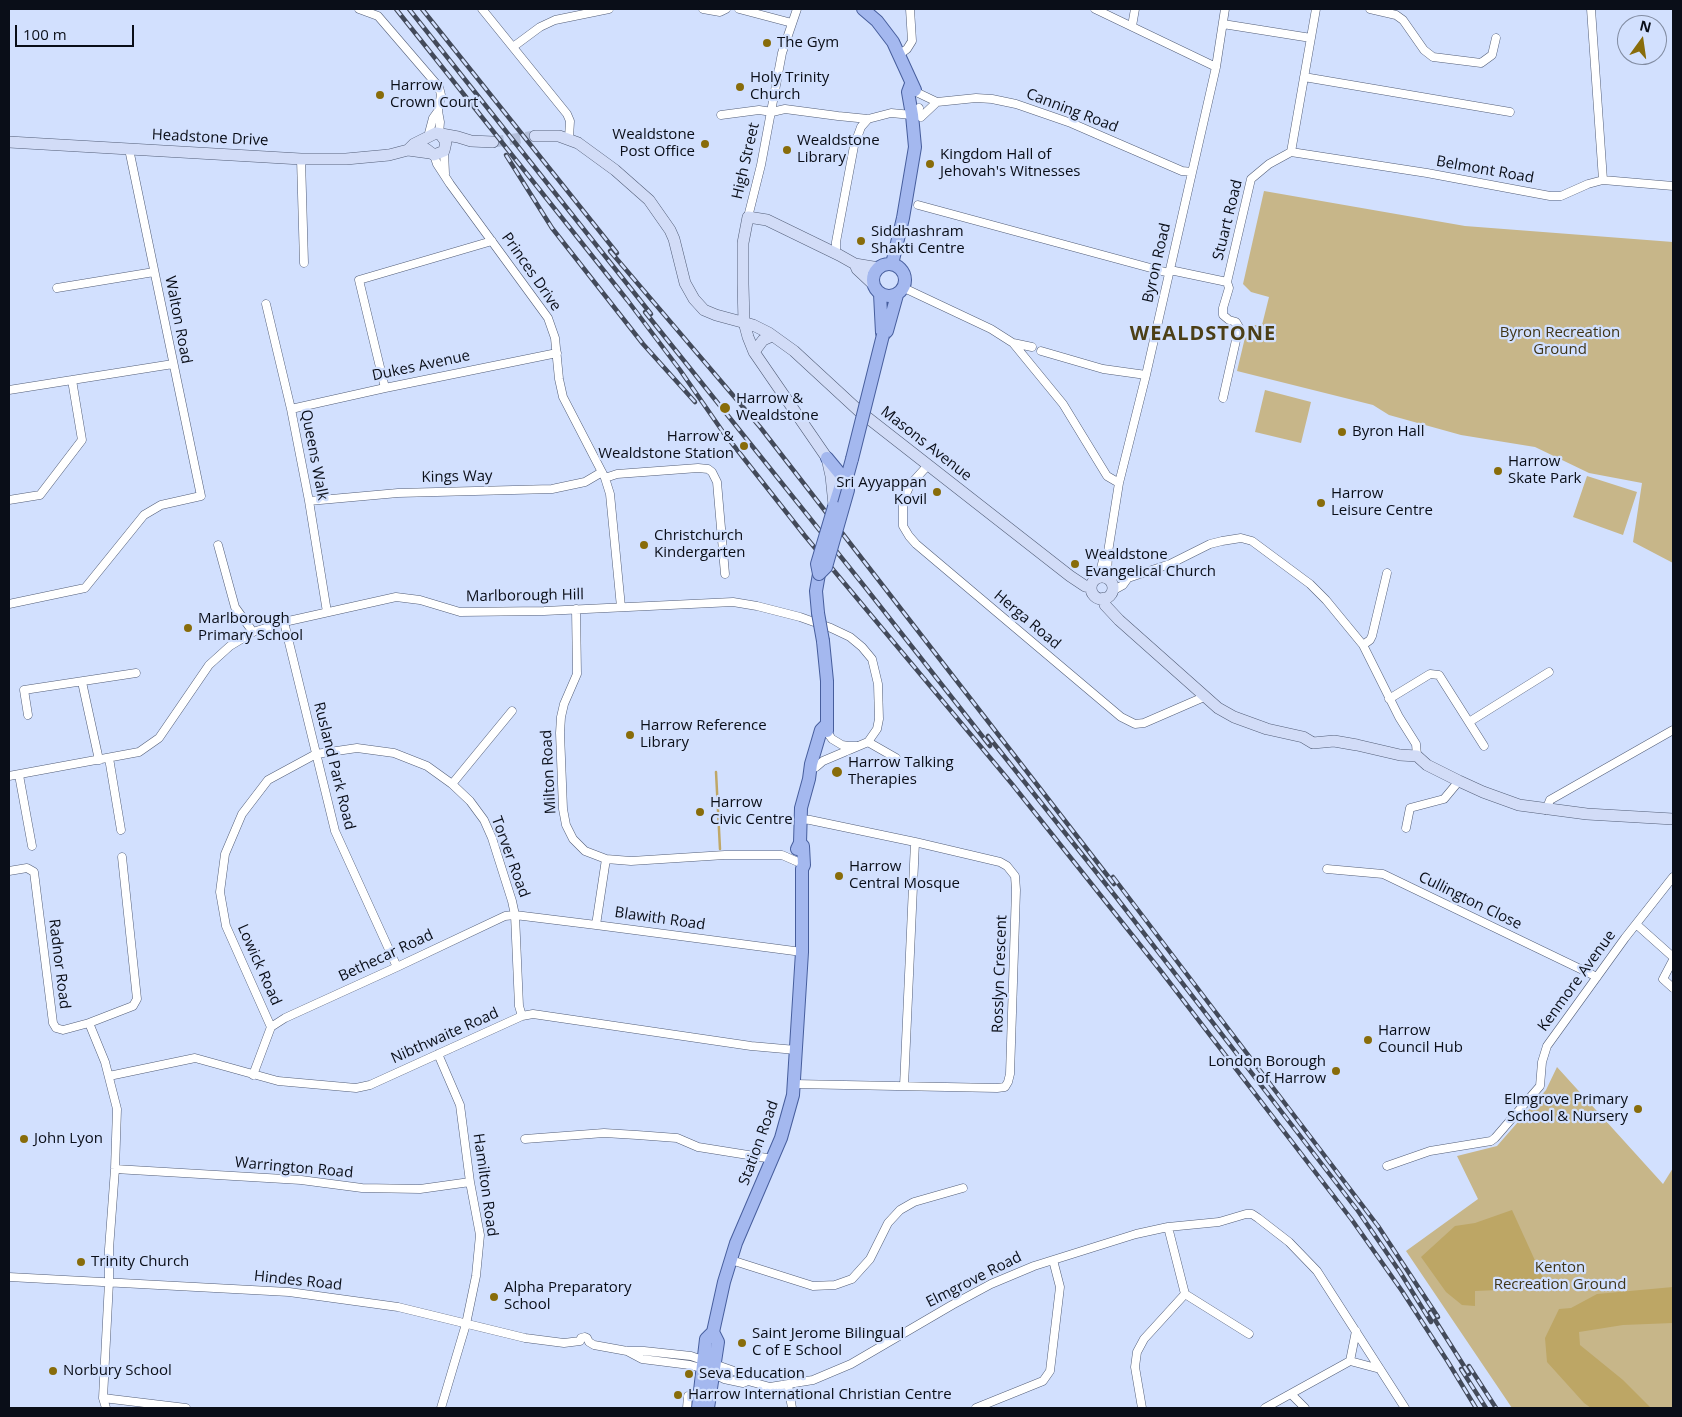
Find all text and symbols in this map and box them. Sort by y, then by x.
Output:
scale bar [18,15,136,47]
north arrow [1617,15,1667,65]
text: N [1638,15,1653,37]
text: 100 m [23,24,67,44]
place label: The Gym [777,34,839,52]
marker: The Gym [761,37,773,49]
place label: Holy Trinity Church [750,69,829,104]
place label: Harrow Crown Court [390,77,478,112]
marker: Holy Trinity Church [734,81,746,93]
street label: Canning Road [1023,85,1121,137]
marker: Harrow Crown Court [374,89,386,101]
street label: High Street [728,121,764,201]
street label: Headstone Drive [151,126,269,150]
place label: Wealdstone Post Office [612,126,695,161]
place label: Wealdstone Library [797,132,880,167]
marker: Wealdstone Post Office [699,138,711,150]
marker: Wealdstone Library [781,144,793,156]
place label: Kingdom Hall of Jehovah's Witnesses [940,146,1081,181]
street label: Belmont Road [1435,153,1535,187]
marker: Kingdom Hall of Jehovah's Witnesses [924,158,936,170]
street label: Stuart Road [1209,178,1247,262]
street label: Byron Road [1139,221,1175,305]
place label: Siddhashram Shakti Centre [871,223,965,258]
street label: Princes Drive [497,229,565,315]
marker: Siddhashram Shakti Centre [855,235,867,247]
street label: Walton Road [161,274,195,366]
district label: WEALDSTONE [1129,322,1277,346]
park label: Byron Recreation Ground [1500,324,1620,359]
street label: Dukes Avenue [370,347,472,385]
place label: Harrow & Wealdstone [736,390,819,425]
marker: Harrow & Wealdstone [718,401,732,415]
street label: Masons Avenue [877,403,975,485]
street label: Queens Walk [296,408,332,502]
place label: Byron Hall [1352,423,1424,441]
marker: Byron Hall [1336,426,1348,438]
place label: Harrow & Wealdstone Station [598,428,734,463]
marker: Harrow & Wealdstone Station [738,440,750,452]
place label: Harrow Skate Park [1508,453,1581,488]
marker: Harrow Skate Park [1492,465,1504,477]
street label: Kings Way [421,467,493,487]
place label: Sri Ayyappan Kovil [836,474,927,509]
place label: Harrow Leisure Centre [1331,485,1433,520]
marker: Sri Ayyappan Kovil [931,486,943,498]
marker: Harrow Leisure Centre [1315,497,1327,509]
place label: Christchurch Kindergarten [654,527,745,562]
marker: Christchurch Kindergarten [638,539,650,551]
place label: Wealdstone Evangelical Church [1085,546,1216,581]
marker: Wealdstone Evangelical Church [1069,558,1081,570]
street label: Marlborough Hill [466,586,584,606]
street label: Herga Road [990,587,1064,653]
place label: Marlborough Primary School [198,610,303,645]
marker: Marlborough Primary School [182,622,194,634]
street label: Rusland Park Road [309,700,359,832]
place label: Harrow Reference Library [640,717,767,752]
street label: Milton Road [538,729,560,815]
marker: Harrow Reference Library [624,729,636,741]
place label: Harrow Talking Therapies [848,754,954,789]
marker: Harrow Talking Therapies [830,765,844,779]
place label: Harrow Civic Centre [710,794,793,829]
marker: Harrow Civic Centre [694,806,706,818]
street label: Torver Road [487,814,533,900]
place label: Harrow Central Mosque [849,858,960,893]
street label: Cullington Close [1415,868,1525,934]
marker: Harrow Central Mosque [833,870,845,882]
street label: Blawith Road [613,904,707,934]
street label: Rosslyn Crescent [989,915,1011,1033]
street label: Radnor Road [45,918,73,1010]
street label: Lowick Road [233,922,285,1008]
street label: Bethecar Road [336,926,436,986]
street label: Kenmore Avenue [1534,927,1620,1035]
street label: Nibthwaite Road [388,1004,502,1068]
place label: Harrow Council Hub [1378,1022,1463,1057]
marker: Harrow Council Hub [1362,1034,1374,1046]
place label: London Borough of Harrow [1208,1053,1326,1088]
marker: London Borough of Harrow [1330,1065,1342,1077]
place label: Elmgrove Primary School & Nursery [1504,1091,1628,1126]
street label: Station Road [735,1098,783,1188]
marker: Elmgrove Primary School & Nursery [1632,1103,1644,1115]
place label: John Lyon [34,1130,103,1148]
street label: Hamilton Road [469,1132,501,1238]
marker: John Lyon [18,1133,30,1145]
street label: Warrington Road [234,1154,354,1182]
street label: Elmgrove Road [923,1248,1025,1312]
place label: Trinity Church [91,1253,189,1271]
marker: Trinity Church [75,1256,87,1268]
park label: Kenton Recreation Ground [1494,1259,1626,1294]
street label: Hindes Road [253,1267,343,1295]
place label: Alpha Preparatory School [504,1279,631,1314]
marker: Alpha Preparatory School [488,1291,500,1303]
place label: Saint Jerome Bilingual C of E School [752,1325,904,1360]
marker: Saint Jerome Bilingual C of E School [736,1337,748,1349]
place label: Norbury School [63,1362,172,1380]
marker: Norbury School [47,1365,59,1377]
place label: Seva Education [699,1365,805,1383]
marker: Seva Education [683,1368,695,1380]
place label: Harrow International Christian Centre [688,1386,952,1404]
marker: Harrow International Christian Centre [672,1389,684,1401]

